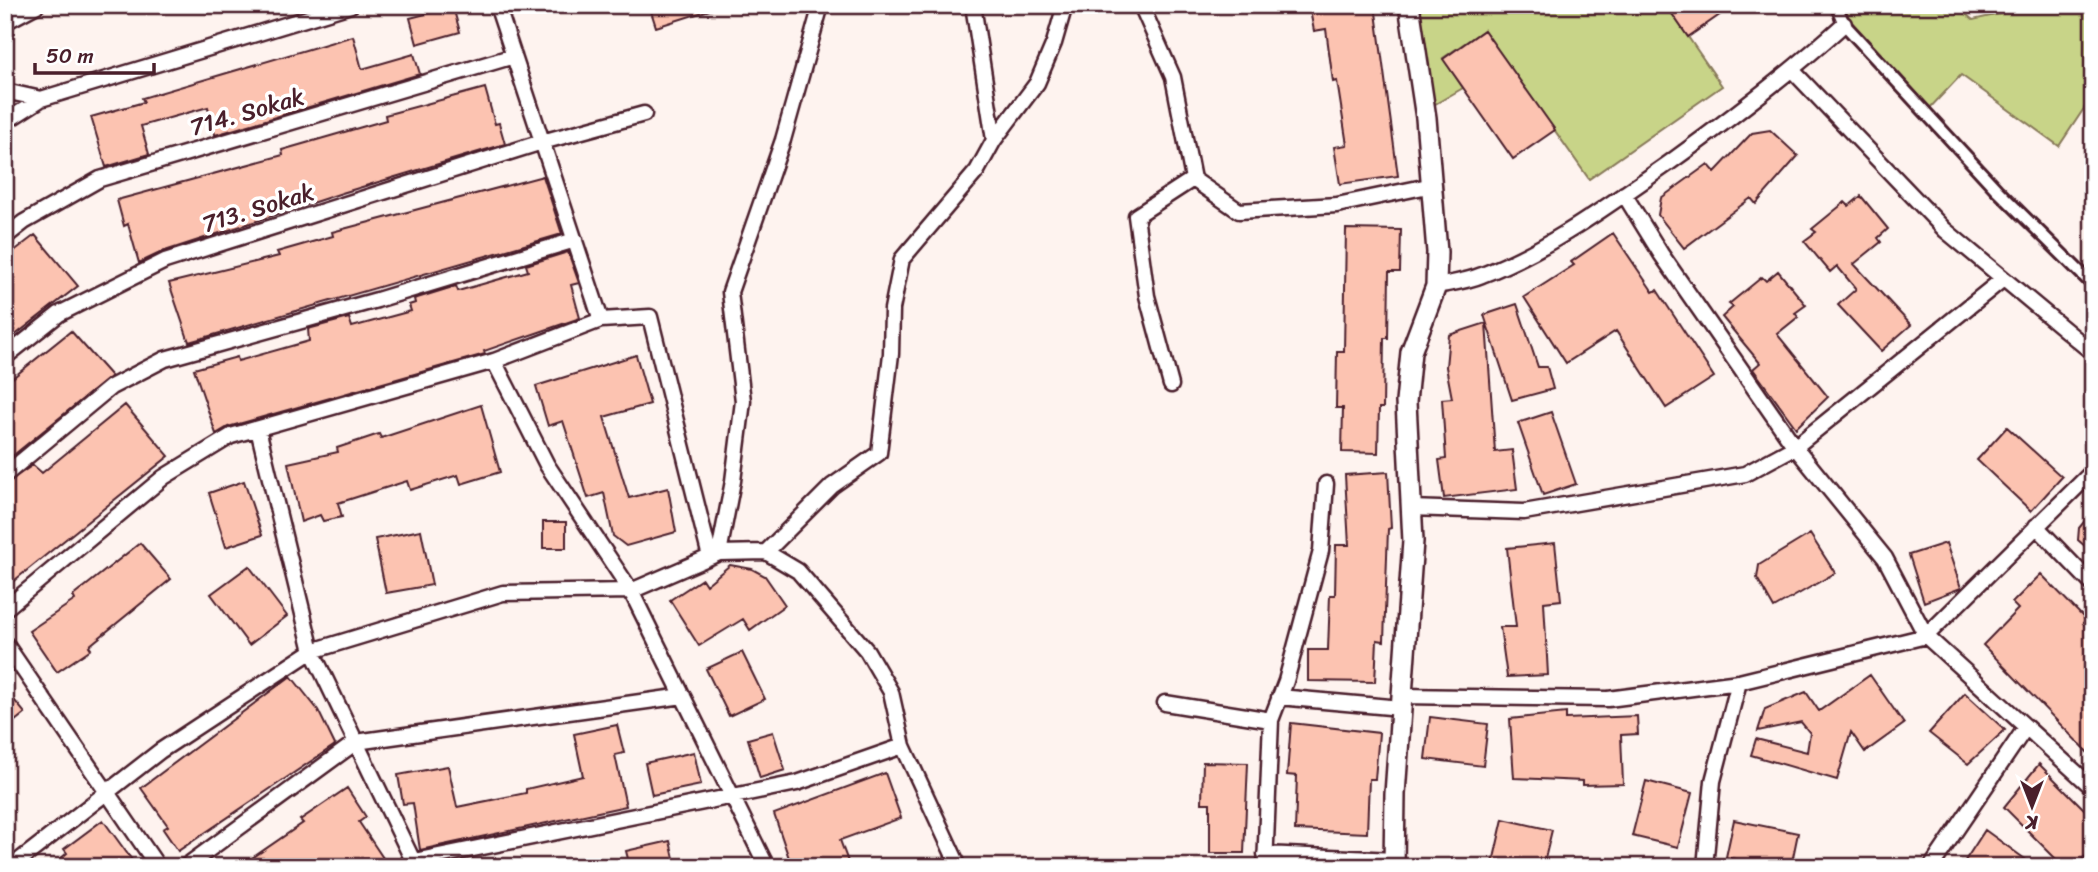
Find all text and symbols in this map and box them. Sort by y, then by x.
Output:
scale bar [35,32,154,76]
text: 50 m [46,37,94,75]
street label: 714. Sokak [185,76,309,148]
street label: 713. Sokak [197,171,320,245]
north arrow [1996,770,2066,840]
text: K [2025,806,2039,839]

